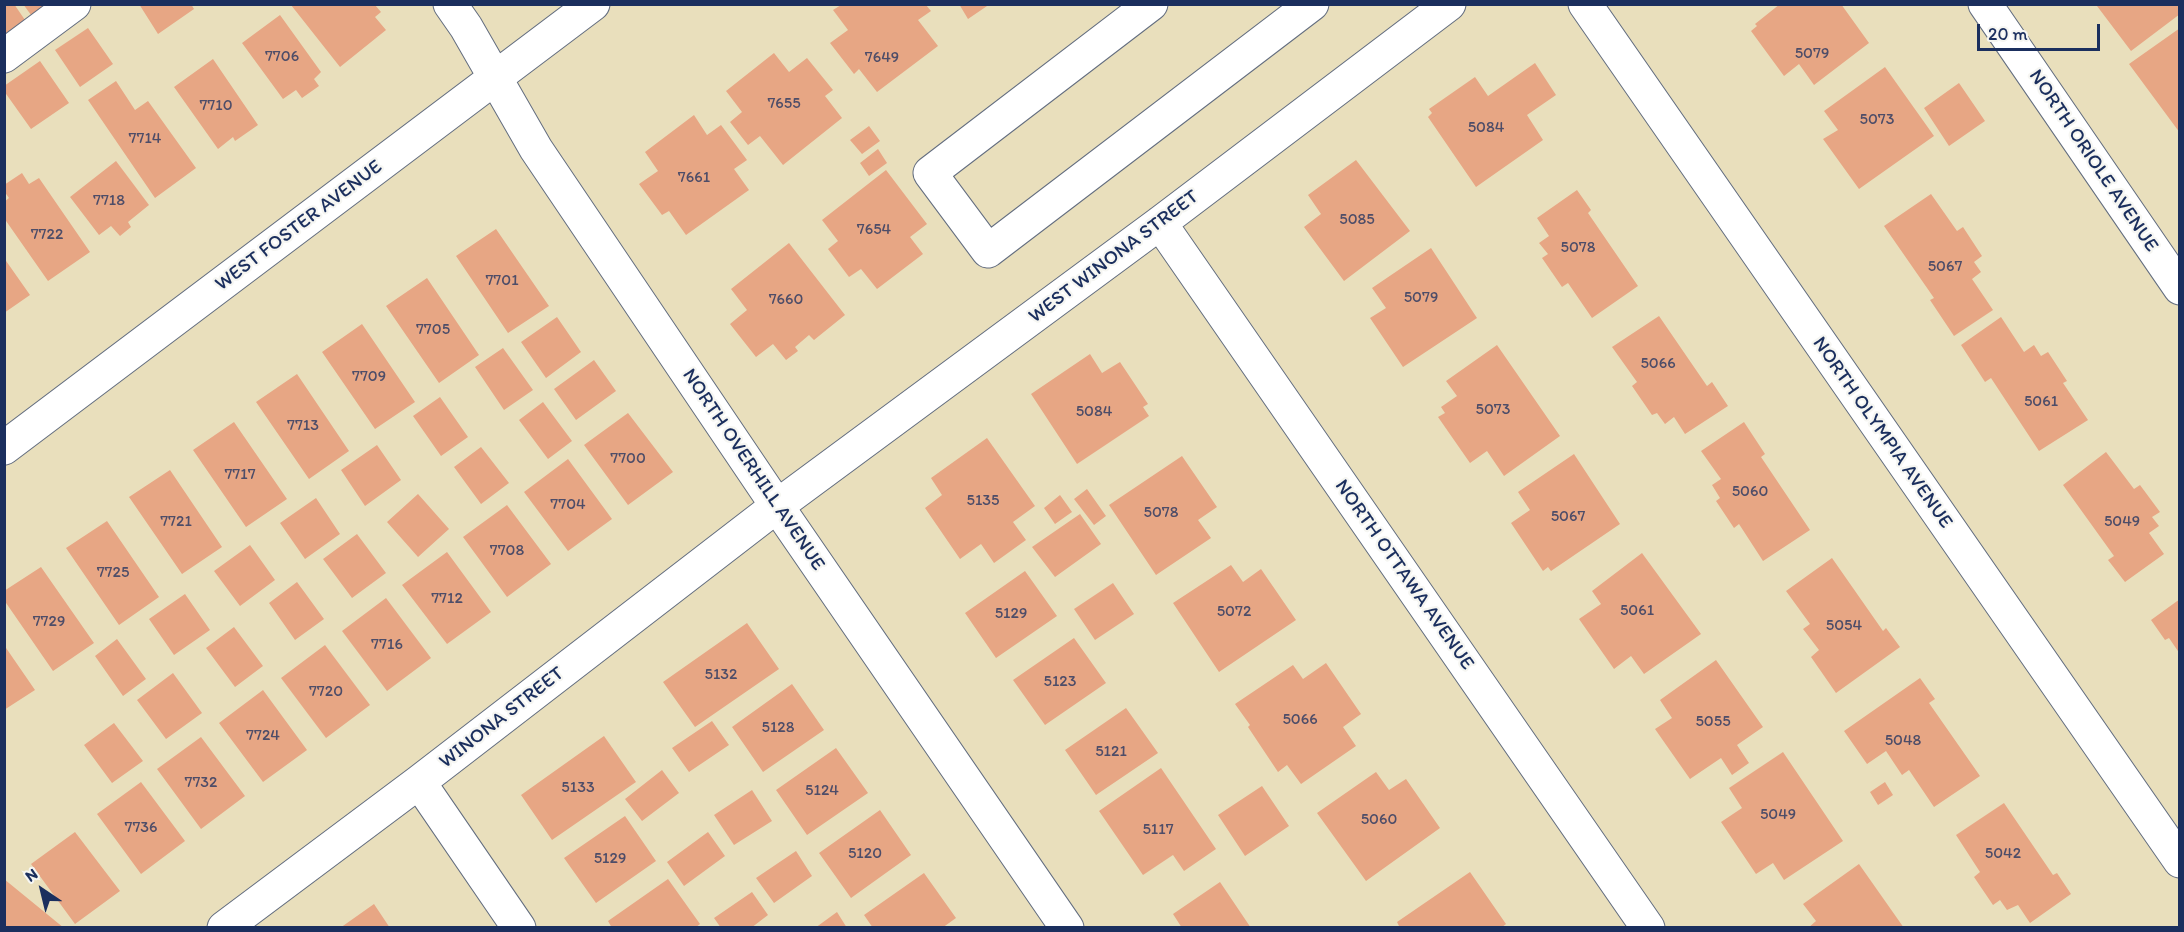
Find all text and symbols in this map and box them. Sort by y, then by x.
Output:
scale bar [1980,12,2103,50]
text: 20 m [1988,23,2028,45]
house number: 5079 [1795,44,1829,64]
house number: 7706 [265,47,299,67]
house number: 7649 [865,48,899,68]
street label: NORTH ORIOLE AVENUE [2023,65,2163,257]
house number: 7655 [767,94,801,114]
house number: 7710 [199,96,233,116]
house number: 5073 [1860,110,1894,130]
house number: 5084 [1468,118,1504,138]
house number: 7714 [129,129,161,149]
street label: WEST FOSTER AVENUE [211,155,387,297]
house number: 7661 [678,168,710,188]
street label: WEST WINONA STREET [1024,185,1204,329]
house number: 7718 [93,191,125,211]
house number: 5085 [1339,210,1375,230]
house number: 7654 [857,220,891,240]
house number: 7722 [31,225,63,245]
house number: 5078 [1561,238,1595,258]
house number: 5067 [1928,257,1962,277]
house number: 7701 [485,271,519,291]
house number: 5079 [1404,288,1438,308]
house number: 7660 [769,290,803,310]
house number: 7705 [416,320,450,340]
street label: NORTH OLYMPIA AVENUE [1807,333,1957,533]
house number: 5066 [1640,354,1676,374]
street label: NORTH OVERHILL AVENUE [676,364,830,576]
house number: 7709 [352,367,386,387]
house number: 5061 [2024,392,2058,412]
house number: 5073 [1476,400,1510,420]
house number: 5084 [1076,402,1112,422]
house number: 7713 [287,416,319,436]
house number: 7700 [610,449,646,469]
house number: 7717 [224,465,256,485]
street label: NORTH OTTAWA AVENUE [1329,475,1479,675]
house number: 5060 [1732,482,1768,502]
house number: 5135 [967,491,999,511]
house number: 7704 [550,495,586,515]
house number: 5078 [1144,503,1178,523]
house number: 5067 [1551,507,1585,527]
house number: 7721 [160,512,192,532]
house number: 5049 [2104,512,2140,532]
house number: 7708 [490,541,524,561]
house number: 7725 [97,563,129,583]
house number: 7712 [431,589,463,609]
house number: 5061 [1620,601,1654,621]
house number: 5072 [1217,602,1251,622]
house number: 5129 [995,604,1027,624]
house number: 7729 [33,612,65,632]
house number: 5054 [1826,616,1862,636]
house number: 7716 [371,635,403,655]
street label: WINONA STREET [435,662,569,774]
house number: 5132 [705,665,737,685]
house number: 5123 [1044,672,1076,692]
house number: 7720 [309,682,343,702]
house number: 5066 [1282,710,1318,730]
house number: 5055 [1695,712,1731,732]
house number: 5128 [761,718,795,738]
house number: 7724 [246,726,280,746]
house number: 5048 [1885,731,1921,751]
house number: 5121 [1095,742,1127,762]
house number: 7732 [184,773,218,793]
house number: 5133 [561,778,595,798]
house number: 5124 [805,781,839,801]
house number: 5049 [1760,805,1796,825]
house number: 5060 [1361,810,1397,830]
house number: 7736 [124,818,158,838]
house number: 5117 [1142,820,1174,840]
house number: 5120 [848,844,882,864]
house number: 5042 [1985,844,2021,864]
house number: 5129 [594,849,626,869]
north arrow [12,860,72,920]
text: N [22,864,41,886]

